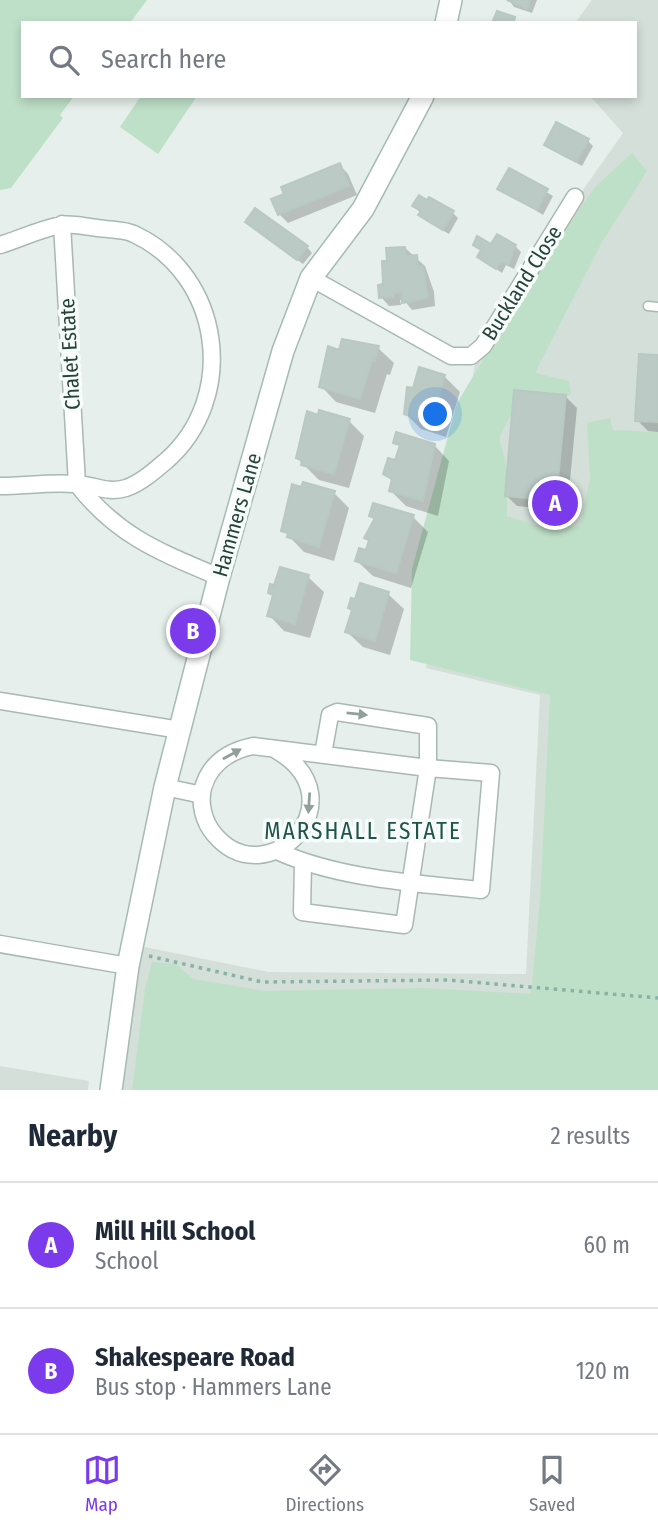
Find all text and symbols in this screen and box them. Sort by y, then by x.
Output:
search box [21,21,637,98]
icon: search [45,41,83,79]
text: Search here [101,44,226,75]
street label: Buckland Close [476,221,568,345]
street label: Chalet Estate [54,297,86,411]
your location [418,397,452,431]
street label: Hammers Lane [207,450,267,580]
pin: A [532,477,578,529]
pin: B [170,605,216,657]
one-way arrow [347,709,369,720]
one-way arrow [222,748,241,760]
one-way arrow [303,792,314,814]
district label: MARSHALL ESTATE [264,817,462,845]
text: Nearby [28,1118,117,1154]
text: 2 results [550,1122,630,1150]
text: Mill Hill School [95,1216,255,1247]
text: A [45,1231,57,1259]
text: 60 m [584,1231,630,1259]
text: School [95,1247,159,1275]
text: Shakespeare Road [95,1342,295,1373]
text: B [45,1357,57,1385]
text: 120 m [576,1357,630,1385]
text: Bus stop · Hammers Lane [95,1373,332,1401]
tab: Map [83,1451,121,1516]
tab: Directions [286,1451,364,1516]
tab: Saved [529,1451,575,1516]

